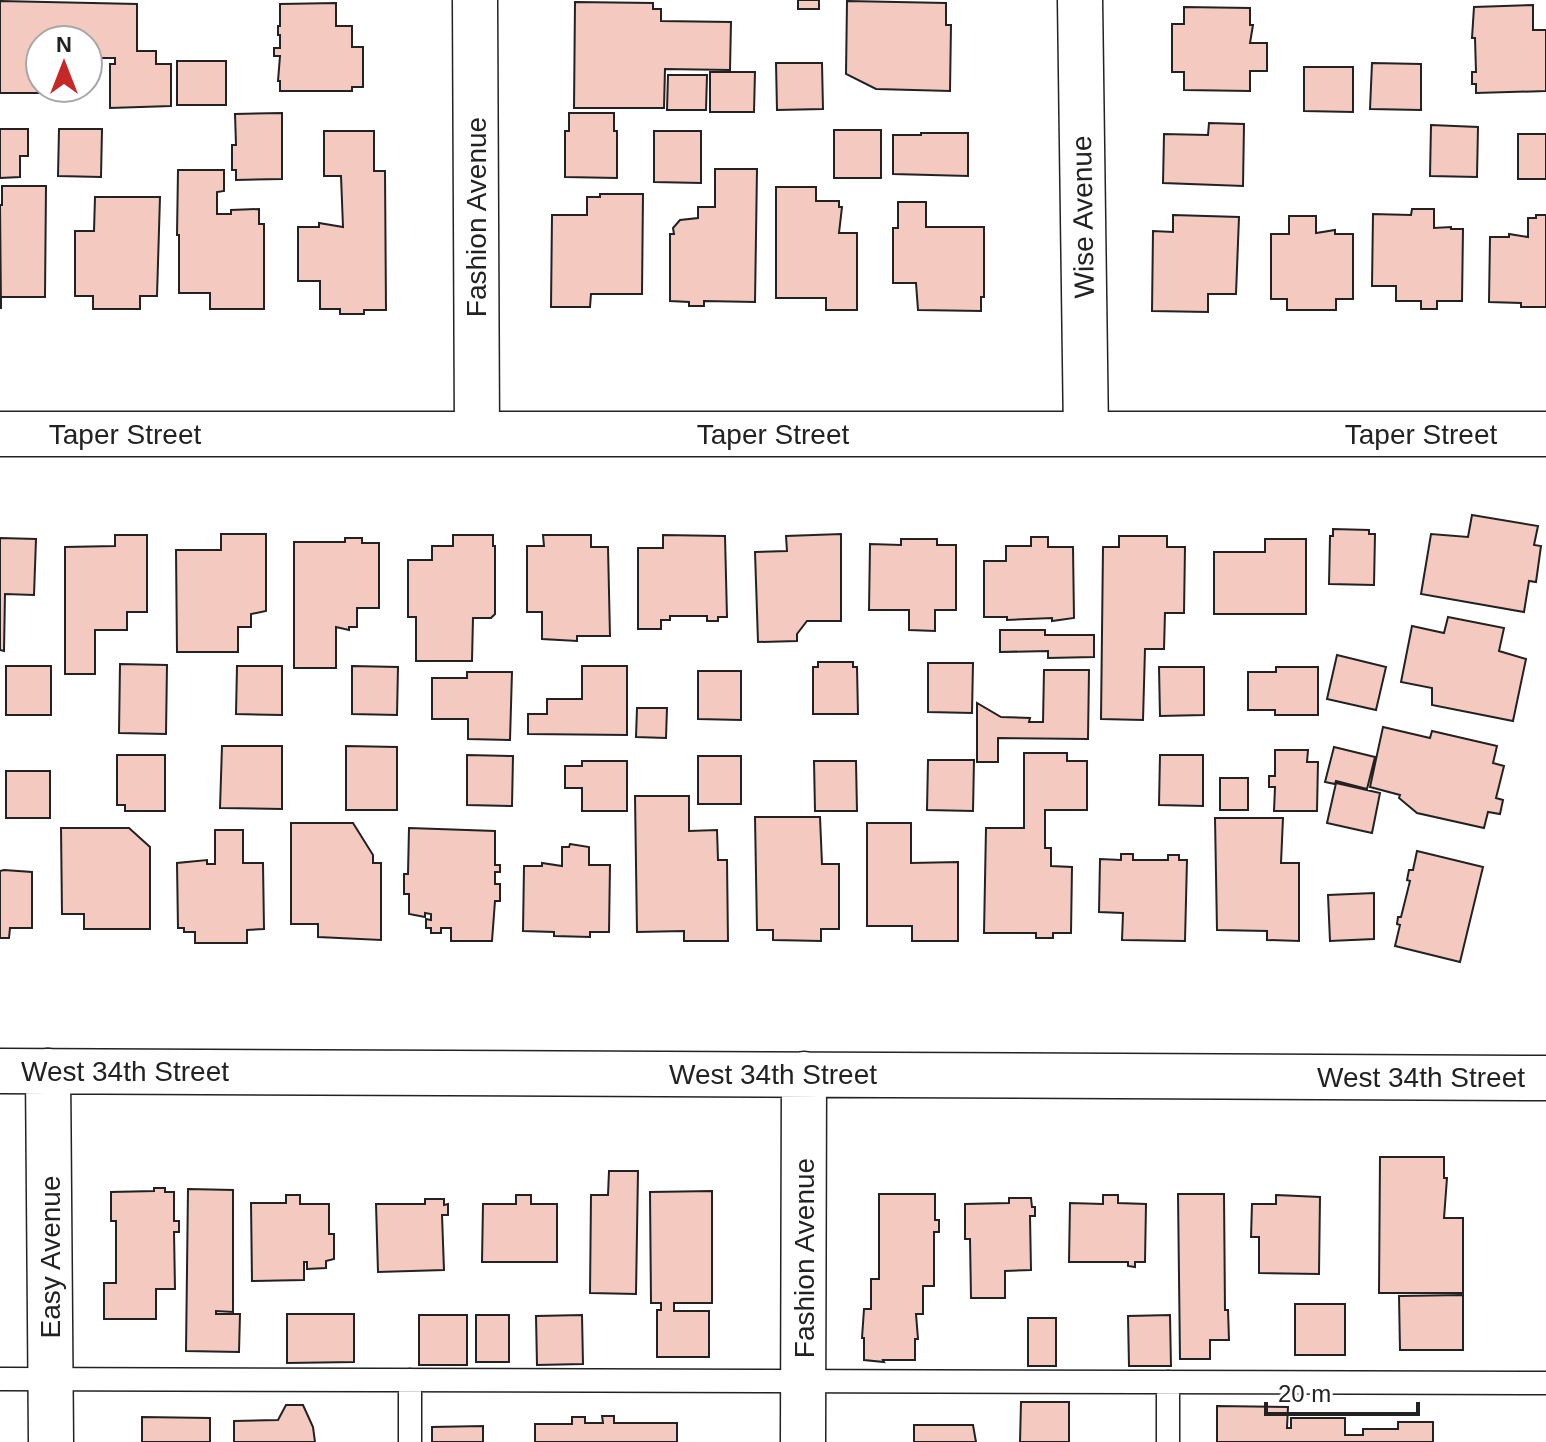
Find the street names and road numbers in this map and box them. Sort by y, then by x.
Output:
street label: Fashion Avenue [461,117,492,317]
street label: Wise Avenue [1066,135,1100,299]
street label: Taper Street [49,419,201,450]
street label: Taper Street [697,419,849,450]
street label: Taper Street [1345,419,1497,450]
street label: West 34th Street [21,1056,229,1087]
street label: West 34th Street [669,1059,877,1090]
street label: West 34th Street [1317,1062,1525,1093]
street label: Fashion Avenue [789,1158,820,1358]
street label: Easy Avenue [35,1176,66,1338]

